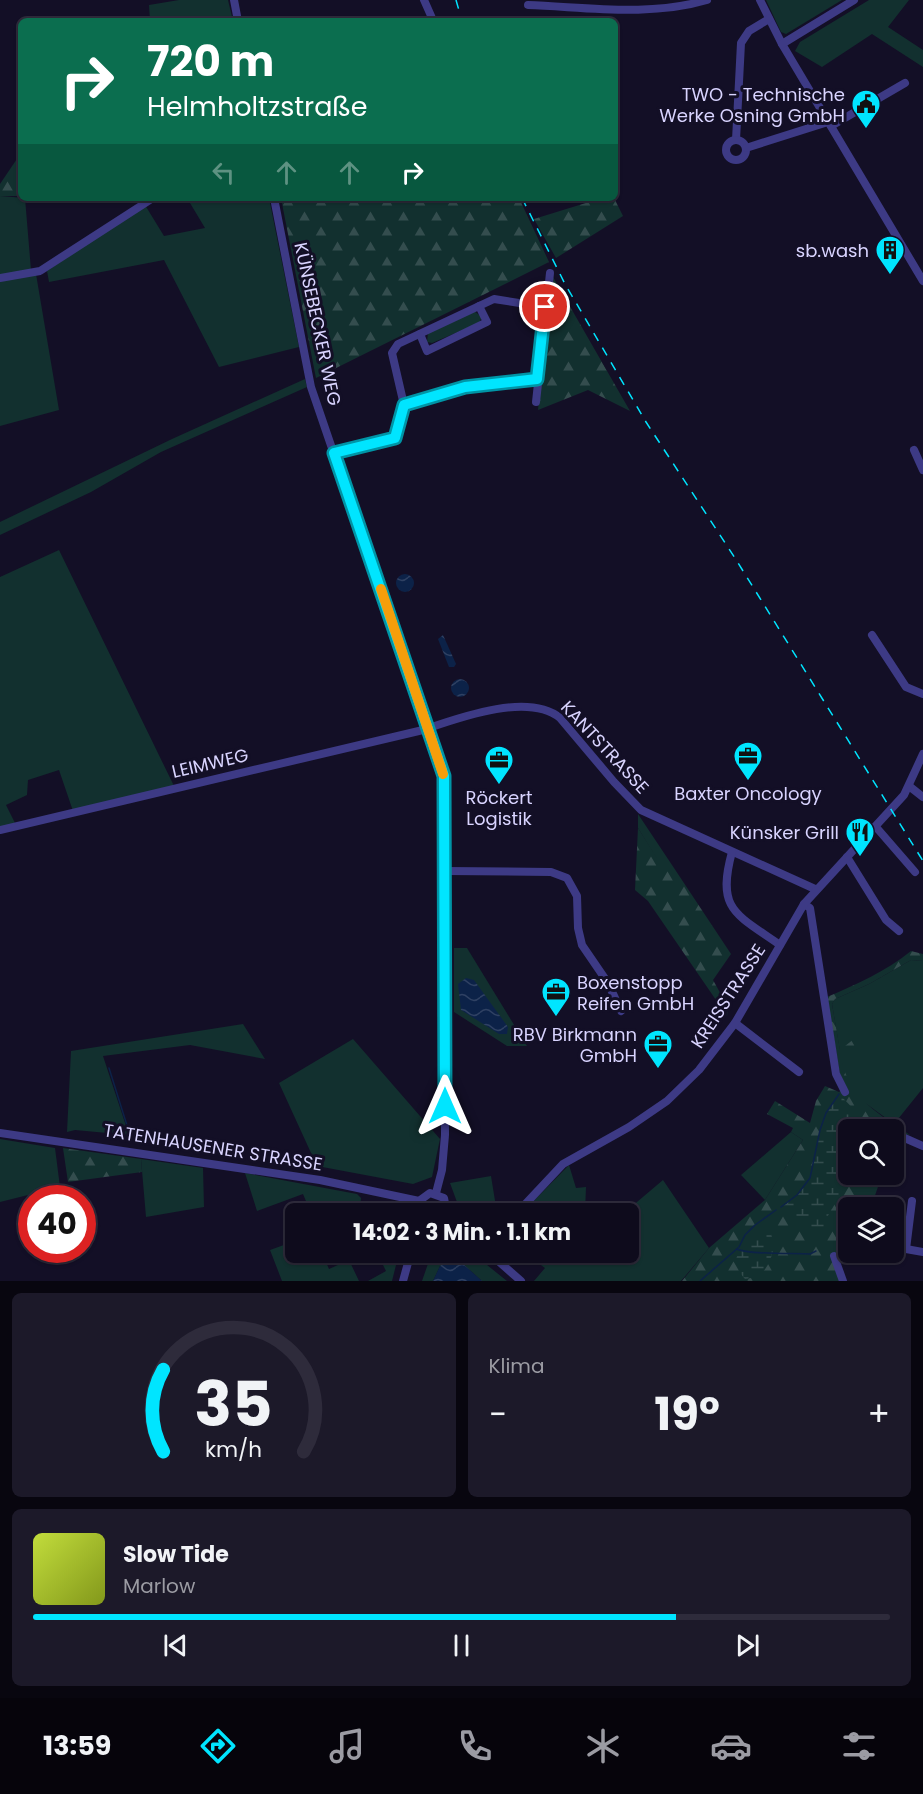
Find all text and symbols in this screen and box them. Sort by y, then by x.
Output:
text: 720 m [147,32,274,91]
icon: right [48,42,126,120]
place label: TWO - Technische Werke Osning GmbH [659,82,845,128]
text: Helmholtzstraße [147,88,368,125]
public building icon: TWO - Technische Werke Osning GmbH [850,88,882,130]
icon: left [207,156,240,189]
icon: ahead [270,156,303,189]
icon: ahead [333,156,366,189]
icon: right [396,156,429,189]
building icon: sb.wash [874,234,906,276]
place label: sb.wash [796,238,869,263]
street label: KÜNSEBECKER WEG [289,240,347,408]
pin [519,281,570,332]
icon: arrive [528,290,561,323]
street label: KANTSTRASSE [555,695,655,799]
office icon: Baxter Oncology [732,740,764,782]
street label: LEIMWEG [169,742,251,784]
office icon: Röckert Logistik [483,744,515,786]
place label: Baxter Oncology [674,781,822,806]
place label: Röckert Logistik [465,785,533,831]
restaurant icon: Künsker Grill [844,816,876,858]
place label: Künsker Grill [730,820,839,845]
street label: KREISSTRASSE [685,939,771,1053]
place label: Boxenstopp Reifen GmbH [577,970,694,1016]
office icon: Boxenstopp Reifen GmbH [540,976,572,1018]
place label: RBV Birkmann GmbH [513,1022,637,1068]
office icon: RBV Birkmann GmbH [642,1028,674,1070]
position arrow [413,1074,477,1138]
street label: TATENHAUSENER STRASSE [102,1117,324,1177]
map controls [838,1119,904,1263]
button: search [838,1119,904,1185]
speed limit sign: 40 [18,1185,96,1263]
button: layers [838,1197,904,1263]
text: 14:02 · 3 Min. · 1.1 km [353,1217,571,1248]
text: Klima [489,1352,544,1380]
text: 35 [195,1360,273,1448]
text: 19° [654,1383,720,1446]
text: − [489,1391,507,1438]
text: + [867,1391,890,1438]
text: km/h [205,1434,262,1465]
text: Slow Tide [123,1539,229,1570]
text: Marlow [123,1572,195,1600]
icon: previous [159,1629,192,1662]
icon: pause [445,1629,478,1662]
icon: next [731,1629,764,1662]
icon: directions [197,1725,239,1767]
icon: music [326,1725,368,1767]
icon: phone [454,1725,496,1767]
icon: climate [582,1725,624,1767]
icon: car [710,1725,752,1767]
icon: filters [838,1725,880,1767]
text: 13:59 [43,1727,111,1764]

